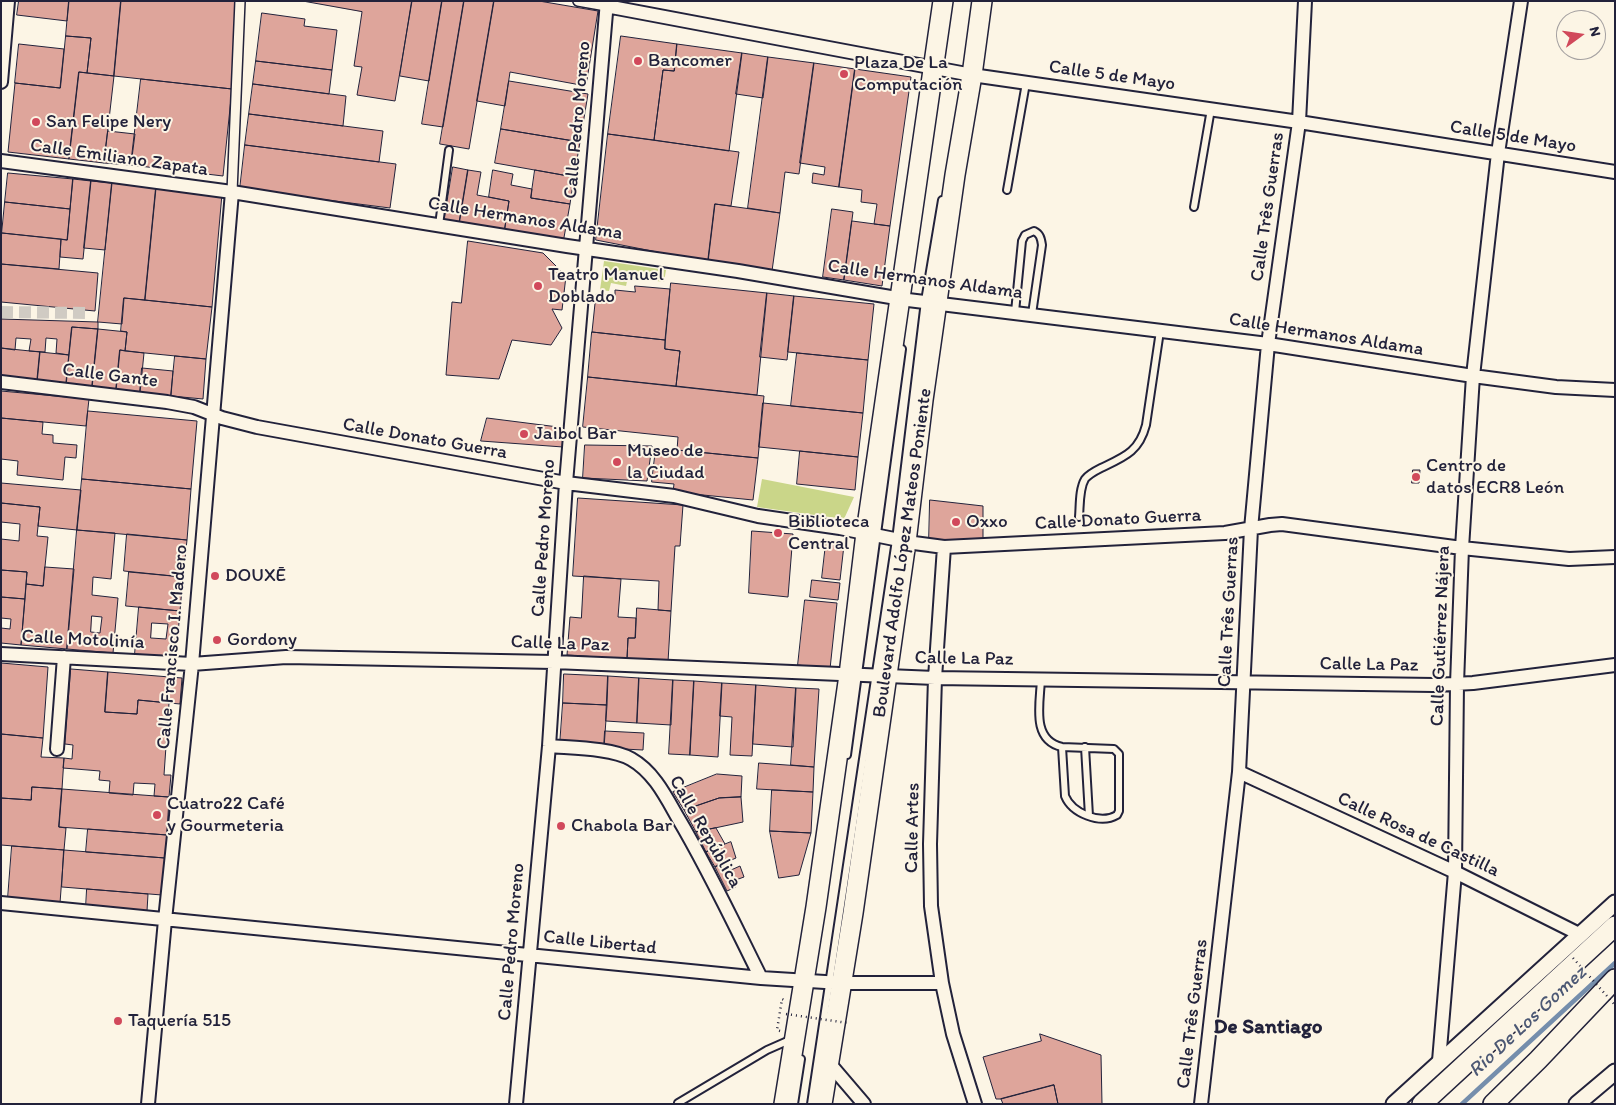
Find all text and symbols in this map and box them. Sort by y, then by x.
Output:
north arrow [1556,10,1606,60]
text: N [1586,25,1604,38]
street label: Calle Pedro Moreno [560,40,596,200]
place label: Bancomer [648,50,732,72]
place label: Plaza De La Computación [854,52,962,96]
marker: Bancomer [632,55,644,67]
street label: Calle 5 de Mayo [1047,56,1177,96]
marker: Plaza De La Computación [838,68,850,80]
place label: San Felipe Nery [46,111,171,133]
marker: San Felipe Nery [30,116,42,128]
street label: Calle 5 de Mayo [1448,116,1578,158]
street label: Calle Três Guerras [1246,131,1290,283]
street label: Calle Emiliano Zapata [29,134,209,182]
street label: Calle Hermanos Aldama [426,192,624,246]
street label: Calle Hermanos Aldama [826,255,1024,305]
place label: Teatro Manuel Doblado [548,264,664,308]
marker: Teatro Manuel Doblado [532,280,544,292]
street label: Calle Hermanos Aldama [1227,308,1425,362]
street label: Calle Gante [61,359,159,393]
street label: Boulevard Adolfo López Mateos Poniente [869,387,937,719]
street label: Calle Donato Guerra [341,413,509,465]
place label: Jaibol Bar [534,423,617,445]
marker: Jaibol Bar [518,428,530,440]
place label: Museo de la Ciudad [627,440,705,484]
place label: Centro de datos ECR8 León [1426,455,1564,499]
marker: Museo de la Ciudad [611,456,623,468]
street label: Calle Pedro Moreno [527,458,561,618]
marker: Centro de datos ECR8 León [1410,471,1422,483]
street label: Calle Donato Guerra [1034,504,1202,536]
place label: Biblioteca Central [788,511,869,555]
place label: Oxxo [966,511,1008,533]
marker: Oxxo [950,516,962,528]
marker: Biblioteca Central [772,527,784,539]
street label: Calle Três Guerras [1214,536,1244,688]
street label: Calle Francisco I. Madero [153,544,193,750]
street label: Calle Gutiérrez Nájera [1426,545,1456,727]
place label: DOUXĒ [225,565,286,587]
marker: DOUXĒ [209,570,221,582]
street label: Calle Motolinía [21,625,145,655]
place label: Gordony [227,629,297,651]
street label: Calle La Paz [510,631,610,657]
marker: Gordony [211,634,223,646]
street label: Calle La Paz [914,647,1014,671]
street label: Calle La Paz [1319,653,1419,677]
street label: Calle República [664,772,746,892]
street label: Calle Artes [901,783,925,873]
street label: Calle Rosa de Castilla [1333,787,1503,883]
place label: Cuatro22 Café y Gourmeteria [167,793,285,837]
marker: Cuatro22 Café y Gourmeteria [151,809,163,821]
place label: Chabola Bar [571,815,672,837]
marker: Chabola Bar [555,820,567,832]
street label: Calle Pedro Moreno [494,862,530,1022]
street label: Calle Libertad [542,926,658,960]
street label: Calle Três Guerras [1173,938,1213,1090]
water label: Rio De Los Gomez [1464,961,1592,1083]
place label: Taquería 515 [128,1010,231,1032]
marker: Taquería 515 [112,1015,124,1027]
district label: De Santiago [1214,1015,1322,1041]

